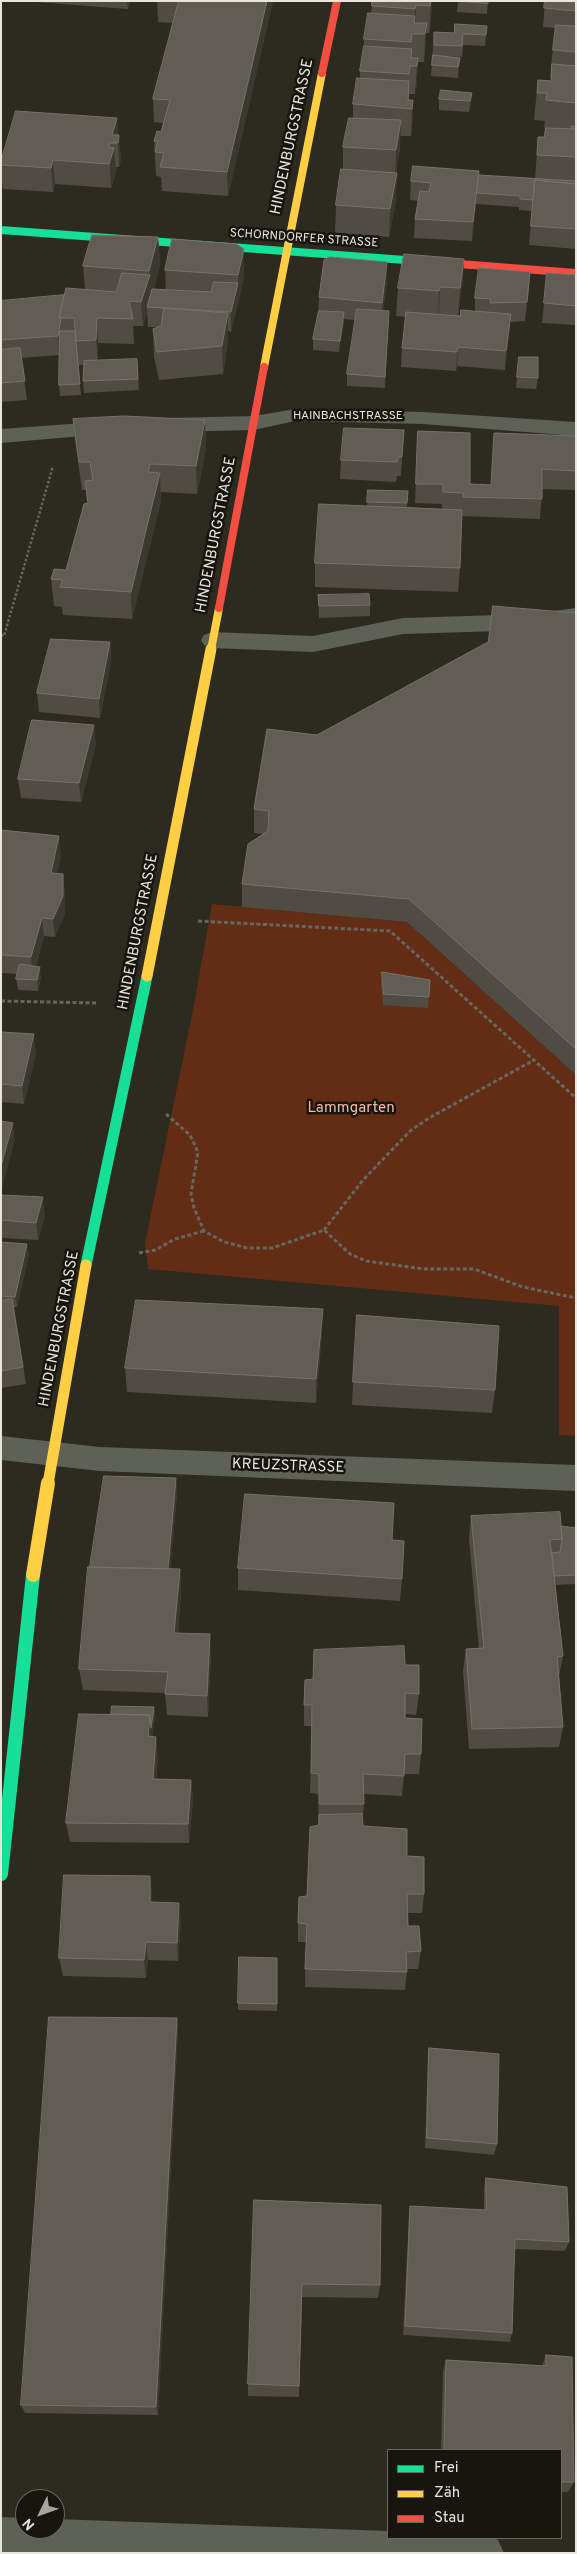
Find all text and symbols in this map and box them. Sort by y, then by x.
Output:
street label: HINDENBURGSTRASSE [268,58,318,216]
street label: SCHORNDORFER STRASSE [229,227,379,251]
street label: HAINBACHSTRASSE [293,410,403,424]
street label: HINDENBURGSTRASSE [193,455,241,615]
street label: HINDENBURGSTRASSE [115,852,163,1012]
park label: Lammgarten [307,1100,395,1118]
street label: HINDENBURGSTRASSE [36,1249,84,1409]
street label: KREUZSTRASSE [231,1456,345,1478]
legend [387,2449,562,2539]
text: Frei [434,2459,459,2478]
text: Zäh [434,2484,460,2503]
north arrow [15,2489,65,2539]
text: Stau [434,2509,465,2528]
text: N [20,2514,39,2533]

